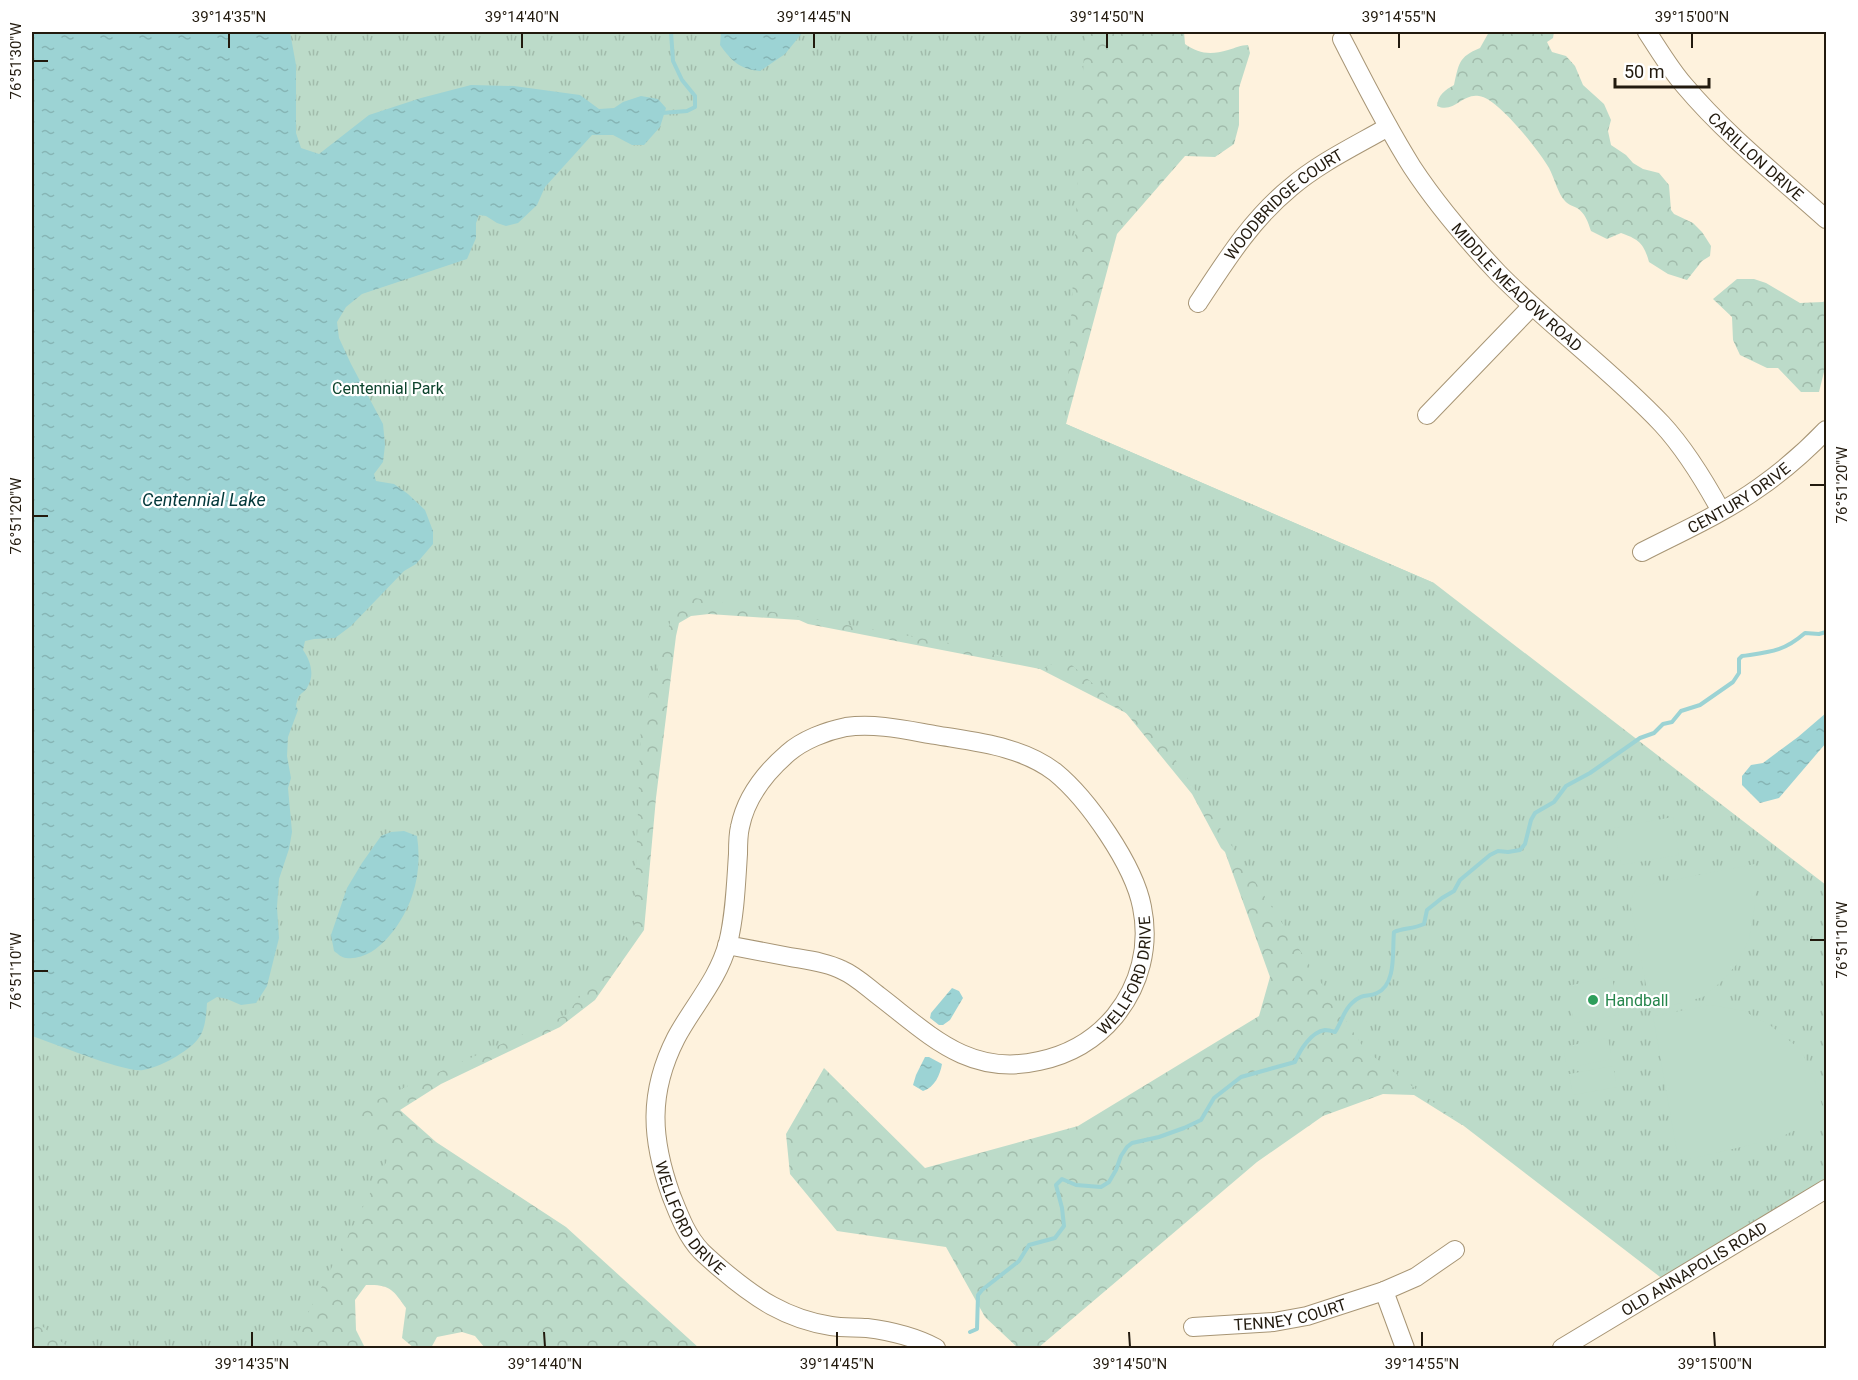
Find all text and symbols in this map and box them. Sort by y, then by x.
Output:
text: 39°14'35"N [192,8,266,26]
text: 39°14'40"N [485,8,559,26]
text: 39°14'45"N [777,8,851,26]
text: 39°14'50"N [1070,8,1144,26]
text: 39°14'55"N [1362,8,1436,26]
text: 39°15'00"N [1655,8,1729,26]
text: 76°51'30"W [7,23,25,99]
scale bar [1615,51,1710,89]
text: 50 m [1624,61,1664,82]
street label: CARILLON DRIVE [1704,108,1808,204]
street label: WOODBRIDGE COURT [1220,145,1346,264]
street label: MIDDLE MEADOW ROAD [1448,219,1586,355]
park label: Centennial Park [332,379,445,398]
text: 76°51'20"W [1833,447,1851,523]
street label: CENTURY DRIVE [1684,458,1794,537]
text: 76°51'20"W [7,478,25,554]
water label: Centennial Lake [142,489,266,510]
text: 76°51'10"W [1833,902,1851,978]
street label: WELLFORD DRIVE [1093,915,1154,1039]
text: 76°51'10"W [7,933,25,1009]
place label: Handball [1605,991,1668,1010]
marker: Handball [1586,993,1600,1007]
street label: WELLFORD DRIVE [652,1159,729,1278]
street label: OLD ANNAPOLIS ROAD [1617,1217,1770,1320]
street label: TENNEY COURT [1233,1294,1349,1334]
text: 39°14'35"N [215,1355,289,1373]
text: 39°14'40"N [508,1355,582,1373]
text: 39°14'45"N [800,1355,874,1373]
text: 39°14'50"N [1093,1355,1167,1373]
text: 39°14'55"N [1385,1355,1459,1373]
text: 39°15'00"N [1678,1355,1752,1373]

